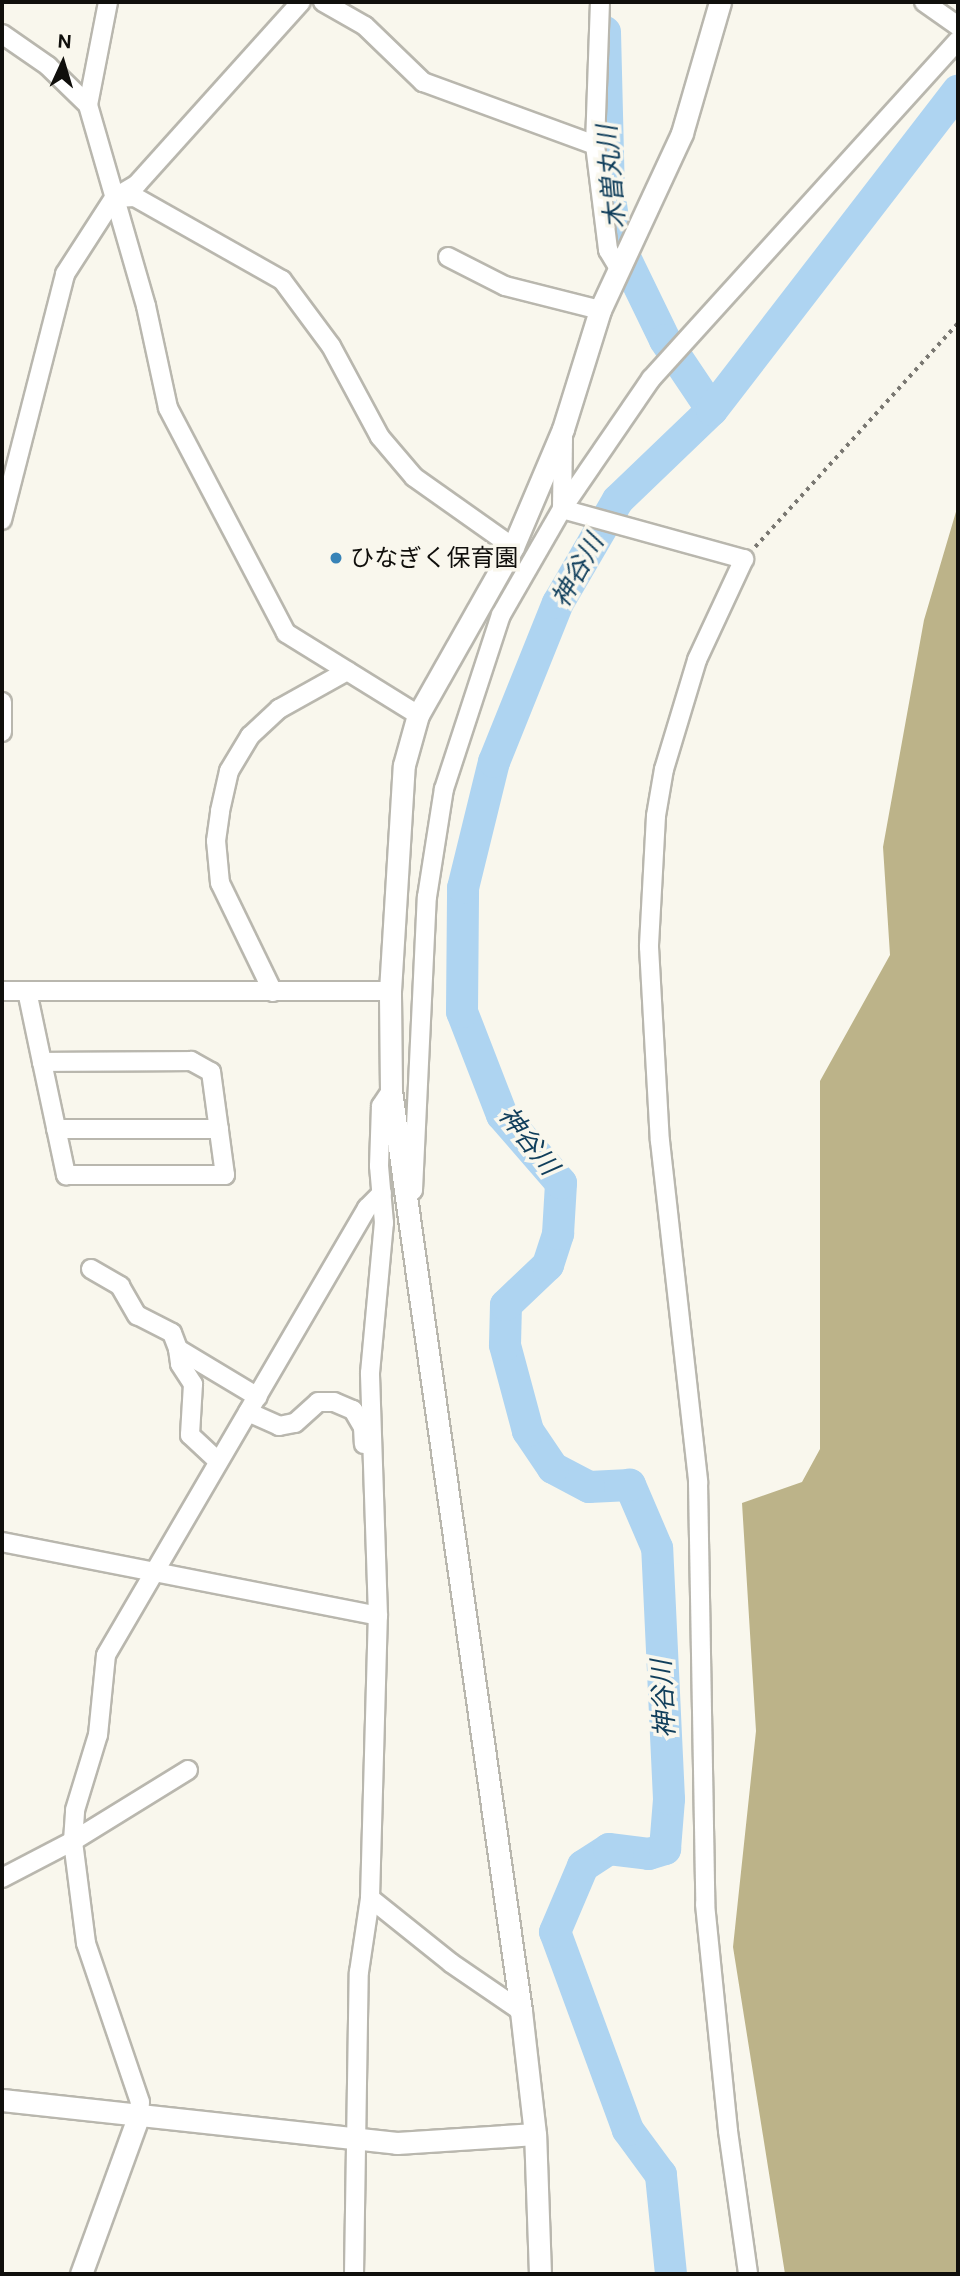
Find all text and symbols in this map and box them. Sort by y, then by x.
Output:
north arrow [28,28,98,98]
text: N [57,29,72,55]
water label: 木曽丸川 [592,124,632,230]
water label: 神谷川 [545,529,611,613]
place label: ひなぎく保育園 [350,544,518,572]
marker: ひなぎく保育園 [328,550,344,566]
water label: 神谷川 [492,1101,564,1181]
water label: 神谷川 [646,1659,682,1739]

